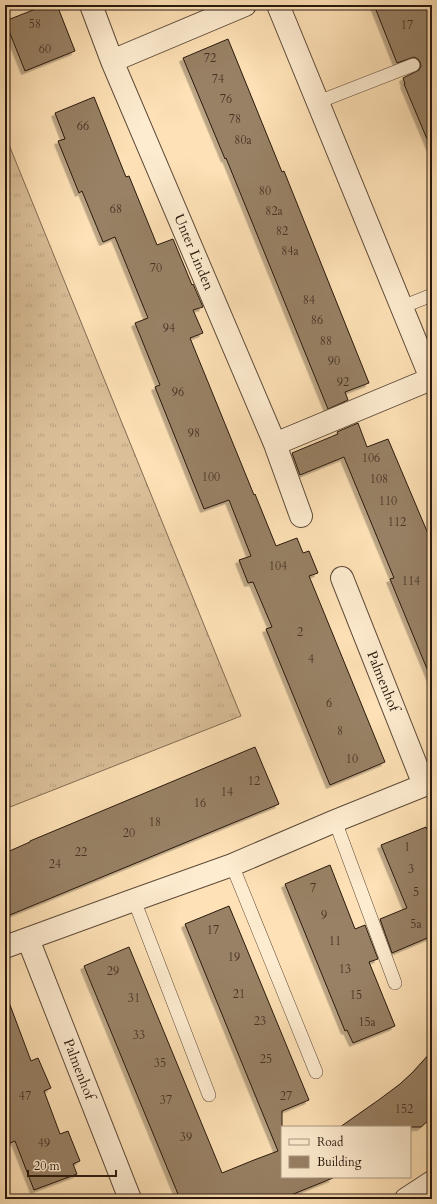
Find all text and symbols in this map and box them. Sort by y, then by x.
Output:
house number: 58 [29,16,41,32]
house number: 17 [401,17,413,33]
house number: 60 [39,41,51,57]
house number: 72 [204,50,216,66]
house number: 74 [212,71,224,87]
house number: 76 [220,91,232,107]
house number: 78 [229,111,241,127]
house number: 66 [77,118,89,134]
house number: 80a [234,132,253,148]
house number: 80 [259,183,271,199]
house number: 68 [110,201,122,217]
house number: 82a [265,203,284,219]
street label: Unter Linden [169,211,219,293]
house number: 82 [276,223,288,239]
house number: 84a [281,243,300,259]
house number: 70 [150,260,162,276]
house number: 84 [303,292,315,308]
house number: 86 [311,312,323,328]
house number: 94 [163,320,175,336]
house number: 88 [320,333,332,349]
house number: 90 [328,353,340,369]
house number: 92 [337,374,349,390]
house number: 96 [172,384,184,400]
house number: 98 [188,425,200,441]
house number: 106 [362,450,380,466]
house number: 100 [202,469,220,485]
house number: 108 [370,471,388,487]
house number: 110 [379,493,397,509]
house number: 112 [388,514,406,530]
house number: 104 [269,558,287,574]
house number: 114 [402,573,420,589]
house number: 2 [297,624,303,640]
street label: Palmenhof [362,648,405,717]
house number: 4 [308,651,314,667]
house number: 6 [326,695,332,711]
house number: 8 [337,723,343,739]
house number: 10 [346,751,358,767]
house number: 12 [248,773,260,789]
house number: 14 [221,784,233,800]
house number: 16 [194,795,206,811]
house number: 18 [149,814,161,830]
house number: 20 [123,825,135,841]
house number: 1 [404,839,410,855]
house number: 22 [75,844,87,860]
house number: 24 [49,856,61,872]
house number: 3 [408,861,414,877]
house number: 7 [310,880,316,896]
house number: 5 [413,884,419,900]
house number: 9 [321,907,327,923]
house number: 5a [410,916,422,932]
house number: 17 [207,922,219,938]
house number: 11 [329,933,341,949]
house number: 19 [228,949,240,965]
house number: 13 [339,961,351,977]
house number: 29 [107,963,119,979]
house number: 21 [233,986,245,1002]
house number: 15 [350,987,362,1003]
house number: 31 [128,990,140,1006]
house number: 23 [254,1013,266,1029]
house number: 15a [358,1014,377,1030]
house number: 33 [133,1027,145,1043]
street label: Palmenhof [59,1036,100,1105]
house number: 25 [260,1051,272,1067]
house number: 35 [154,1055,166,1071]
house number: 47 [19,1088,31,1104]
house number: 27 [280,1088,292,1104]
house number: 37 [160,1092,172,1108]
house number: 152 [395,1101,413,1117]
legend [281,1126,411,1178]
house number: 39 [180,1129,192,1145]
text: Road [317,1134,344,1150]
house number: 49 [38,1135,50,1151]
scale bar [28,1152,116,1178]
text: Building [317,1154,362,1170]
text: 20 m [34,1158,61,1174]

